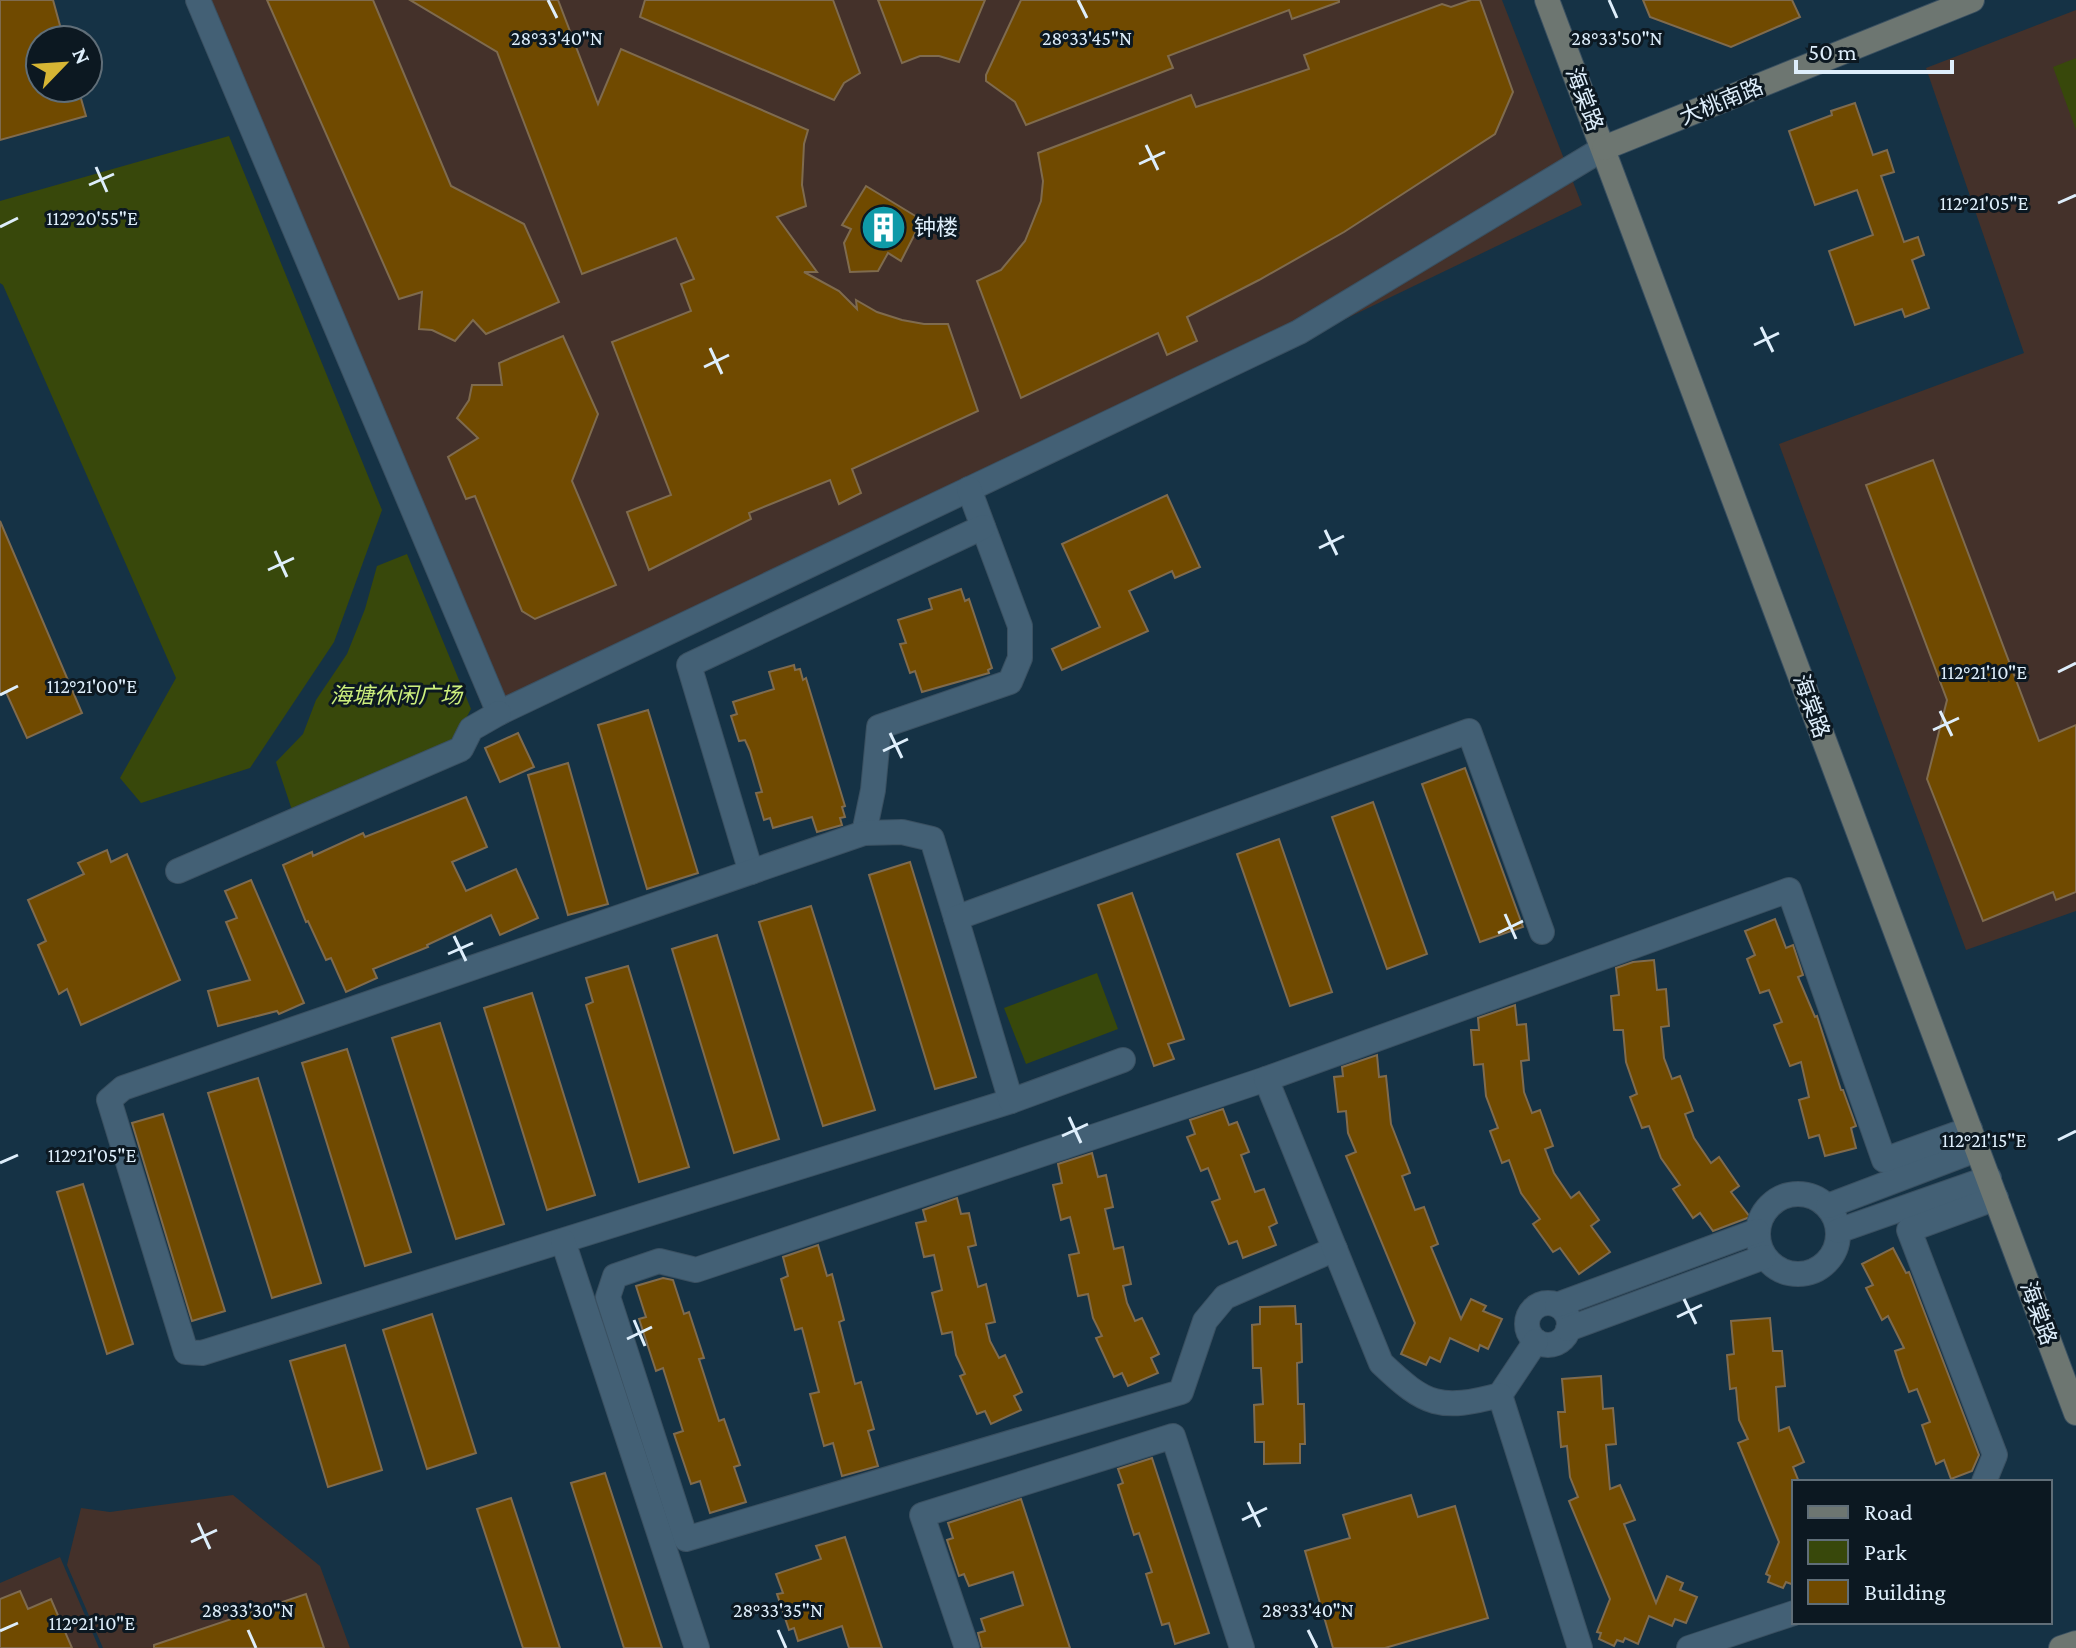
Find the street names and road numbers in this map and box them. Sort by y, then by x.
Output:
street label: 海棠路 [1561,64,1608,134]
street label: 大桃南路 [1676,73,1767,130]
street label: 海棠路 [1788,671,1835,741]
street label: 海棠路 [2015,1278,2062,1348]

